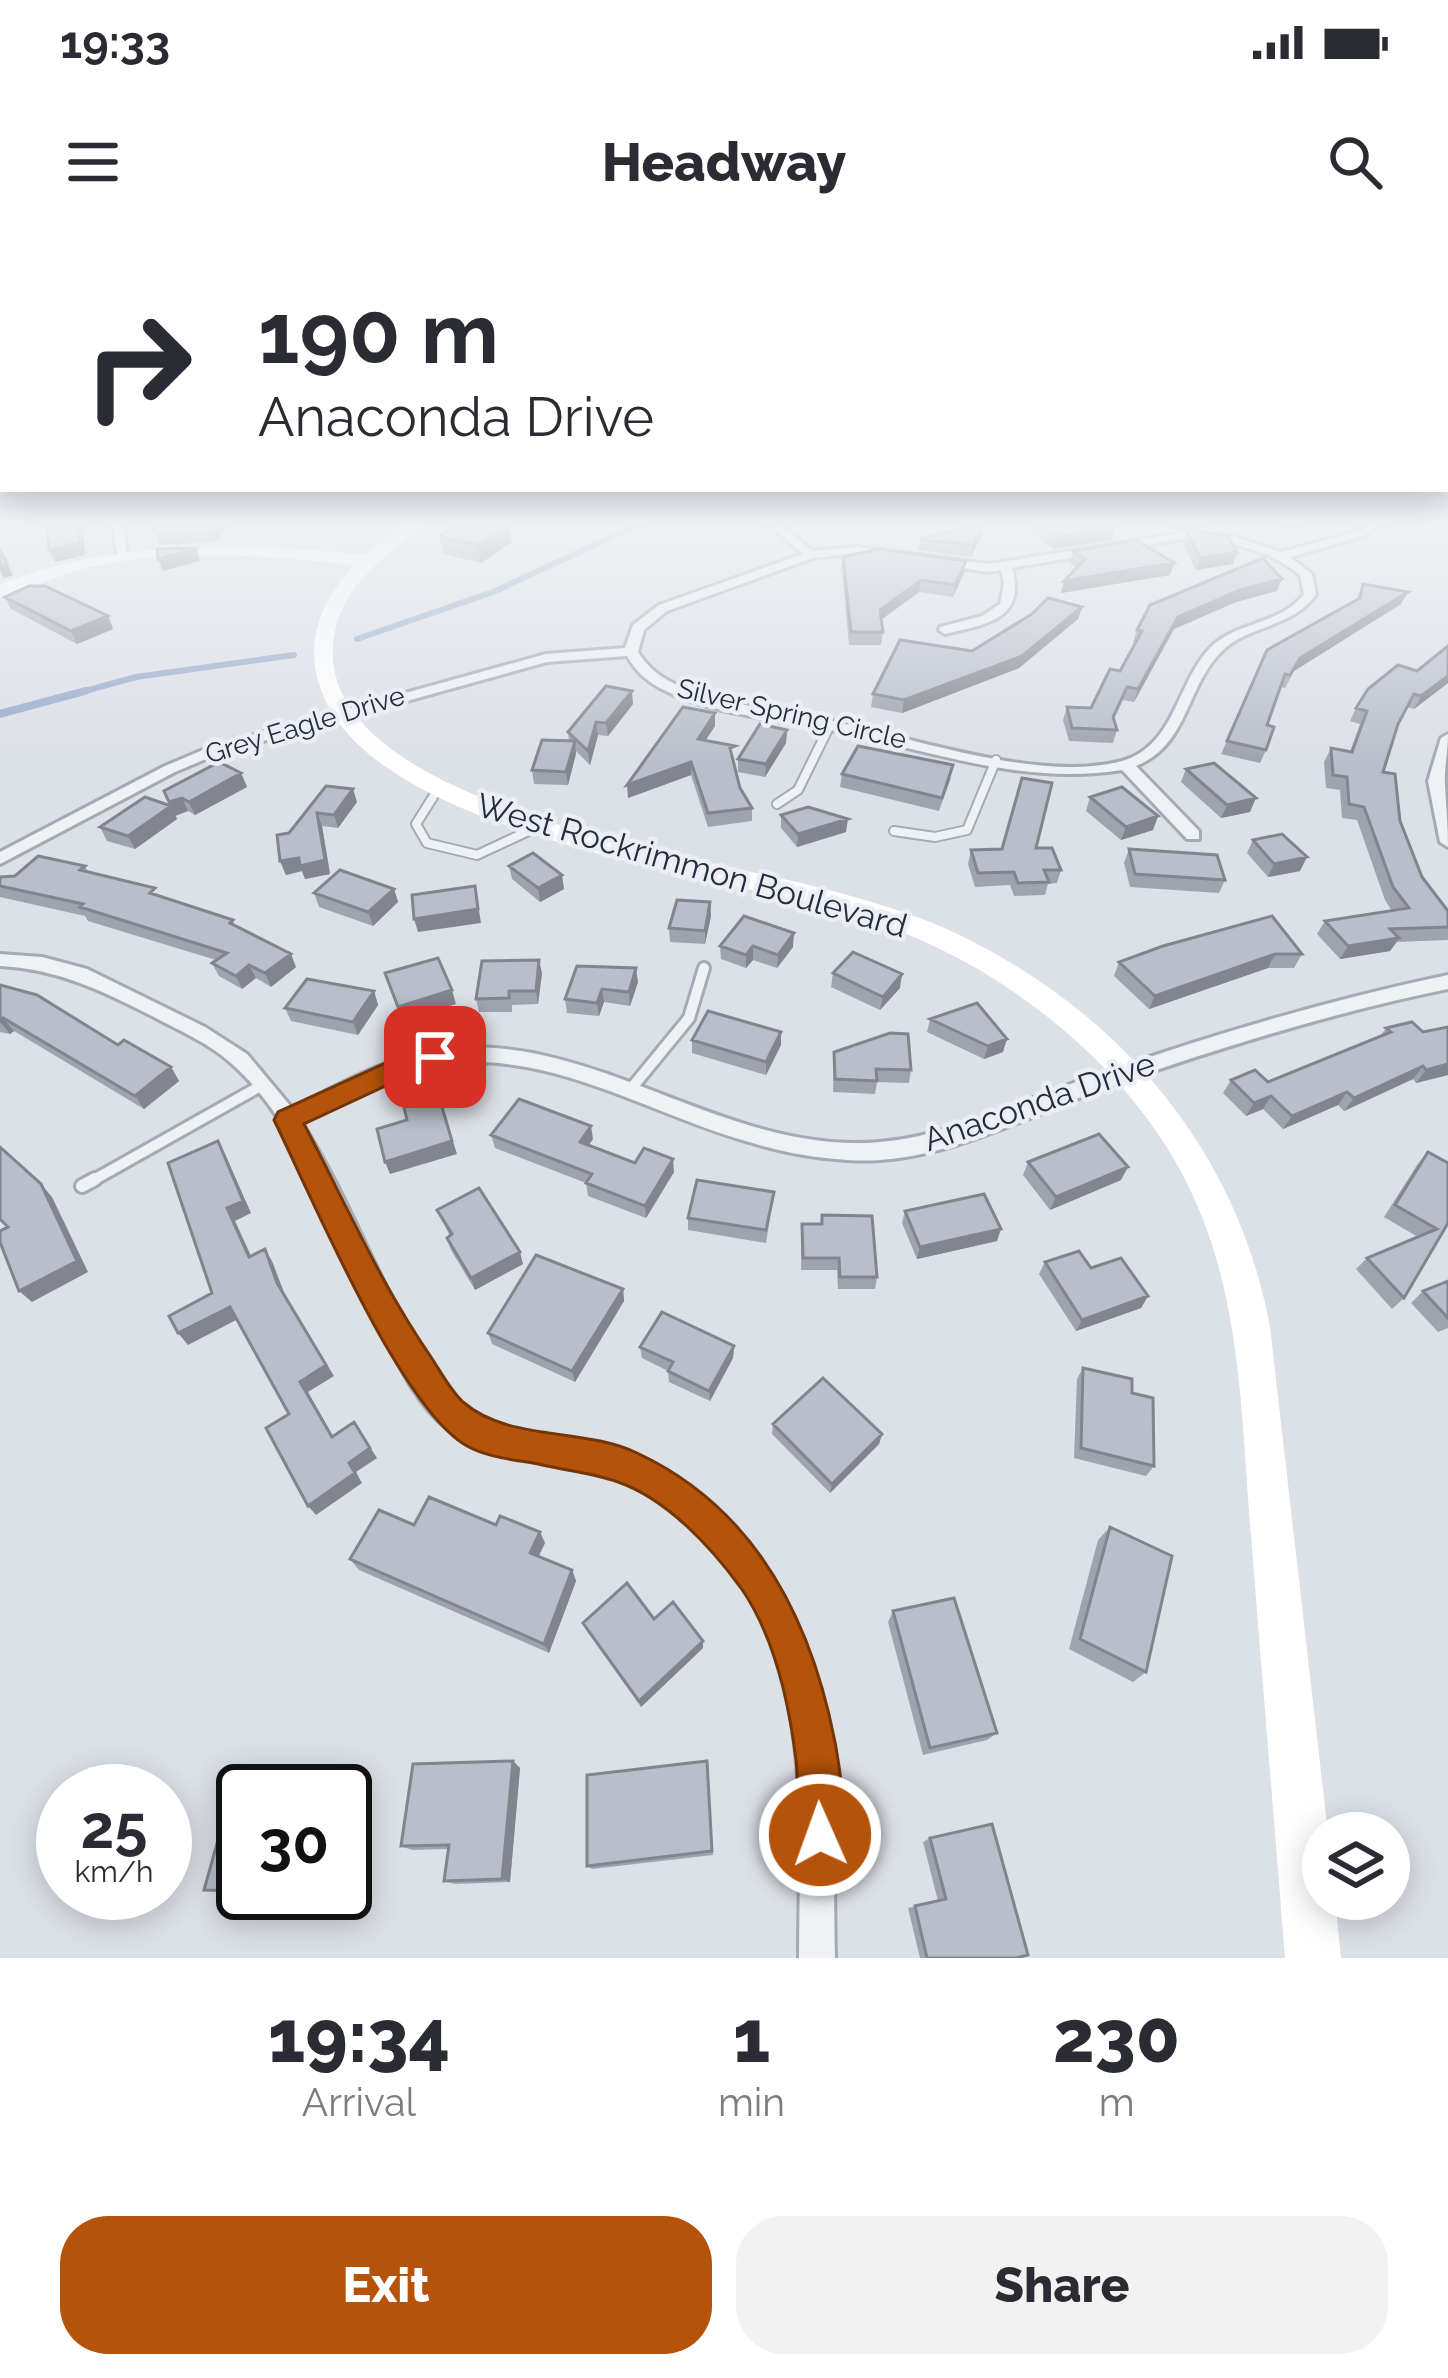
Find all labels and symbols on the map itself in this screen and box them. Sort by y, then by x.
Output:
street label: Silver Spring Circle [675,672,910,755]
street label: Grey Eagle Drive [201,679,408,770]
street label: West Rockrimmon Boulevard [472,785,912,946]
pin [384,1006,486,1108]
street label: Anaconda Drive [918,1044,1160,1159]
speed limit sign: 30 [216,1764,372,1920]
position arrow [757,1772,883,1898]

